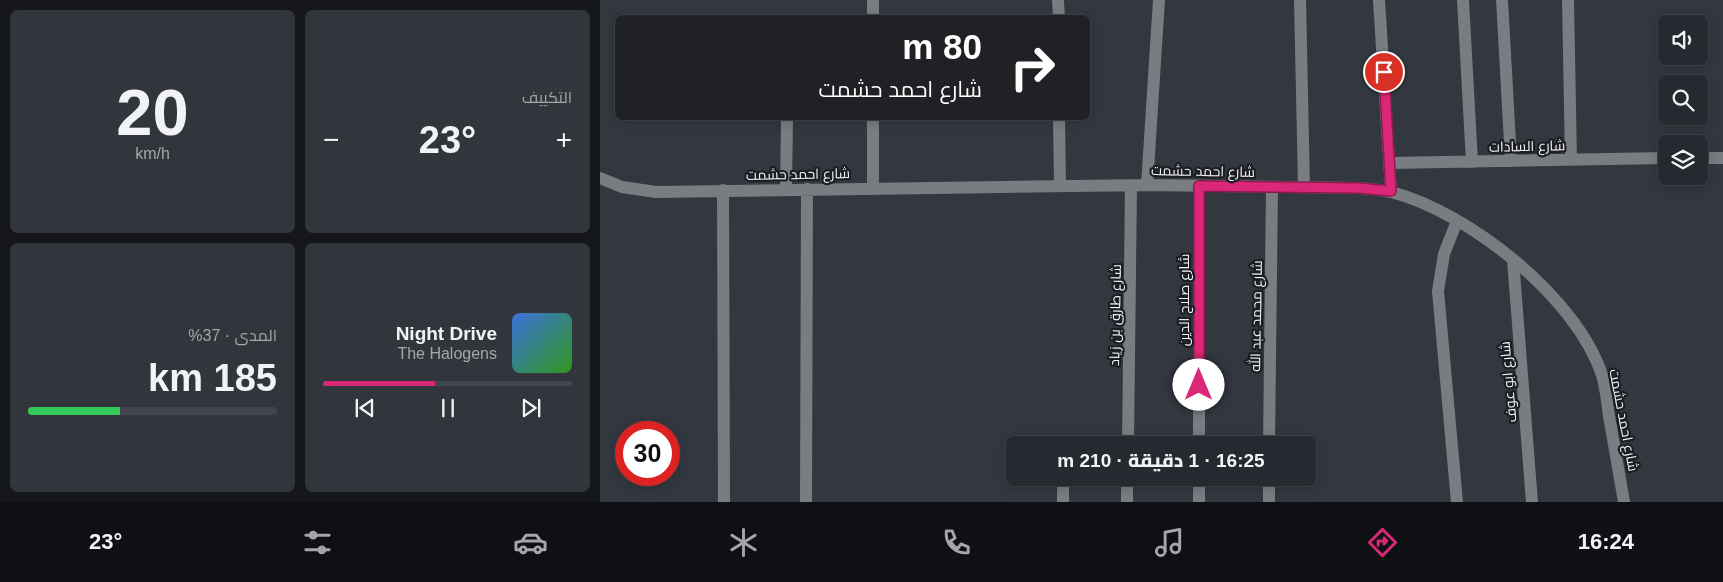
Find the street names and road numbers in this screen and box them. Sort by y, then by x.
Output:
street label: شارع السادات [1489,137,1565,156]
street label: شارع احمد حشمت [1151,162,1255,181]
street label: شارع احمد حشمت [746,165,850,184]
street label: شارع صلاح الدين [1176,254,1193,346]
street label: شارع محمد عبد الله [1246,260,1266,372]
street label: شارع طارق بن زياد [1106,264,1125,366]
street label: شارع ابو عوف [1496,341,1521,423]
street label: شارع احمد حشمت [1605,367,1642,473]

